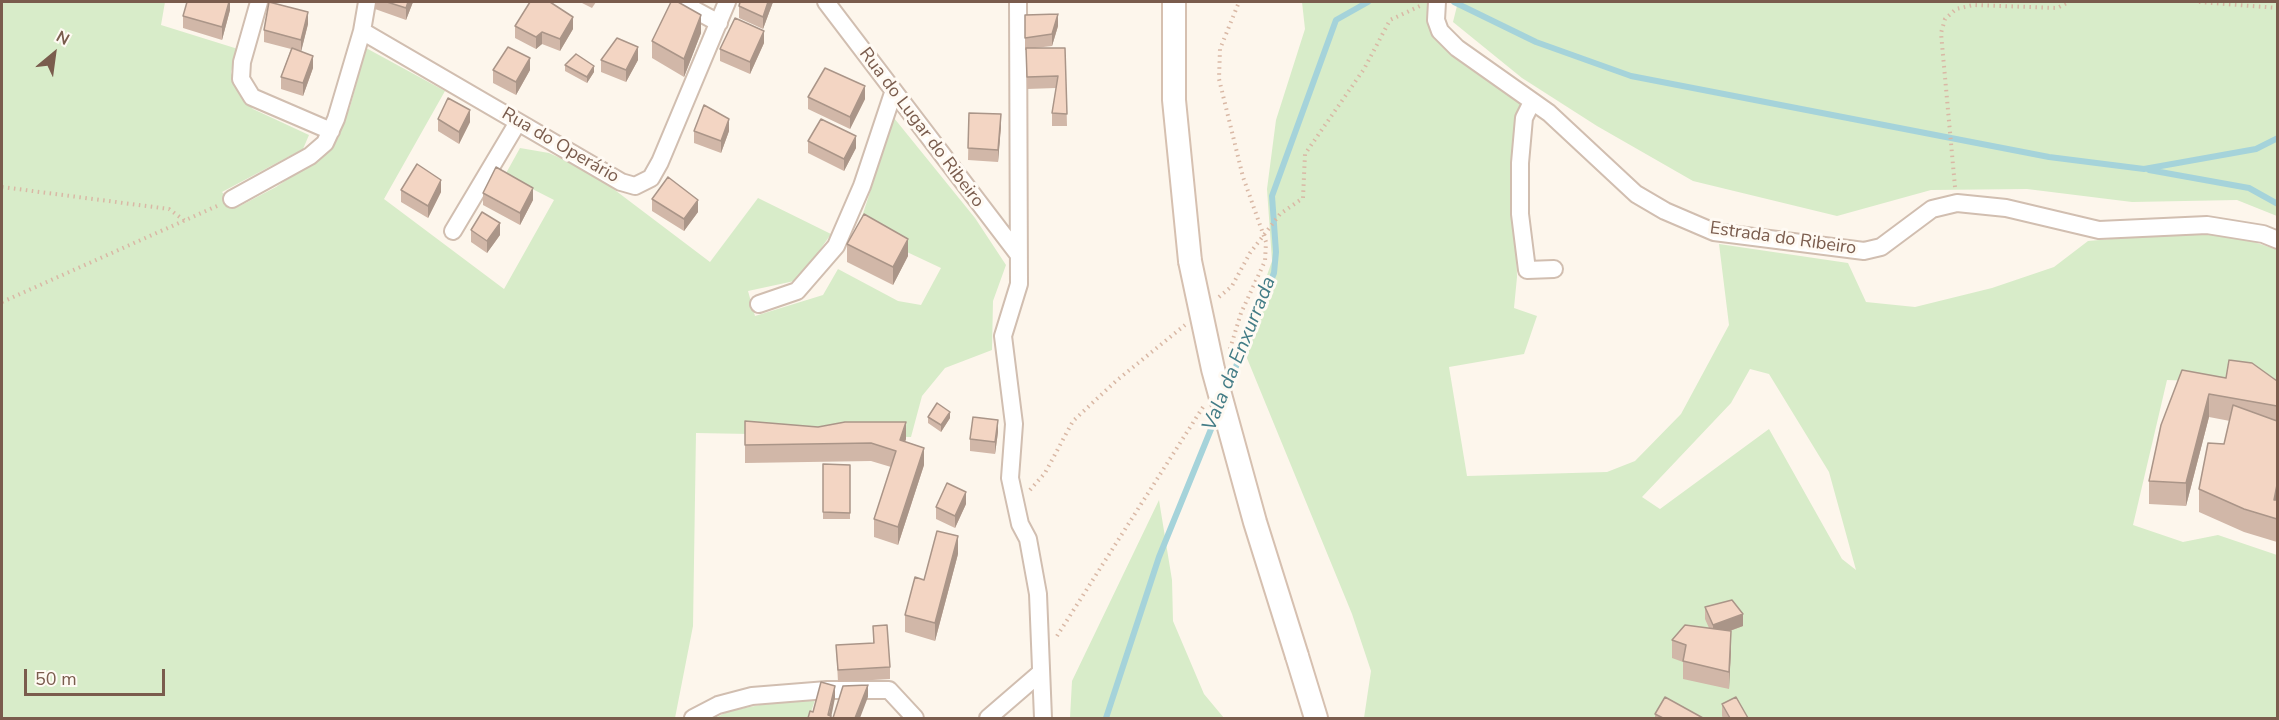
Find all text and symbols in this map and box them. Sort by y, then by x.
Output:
north arrow [24,24,84,84]
text: N [52,26,73,51]
street label: Rua do Lugar do Ribeiro [854,44,988,212]
street label: Rua do Operário [498,104,622,188]
street label: Estrada do Ribeiro [1708,218,1858,260]
water label: Vala da Enxurrada [1198,273,1282,435]
scale bar [27,657,168,695]
text: 50 m [35,667,77,691]

